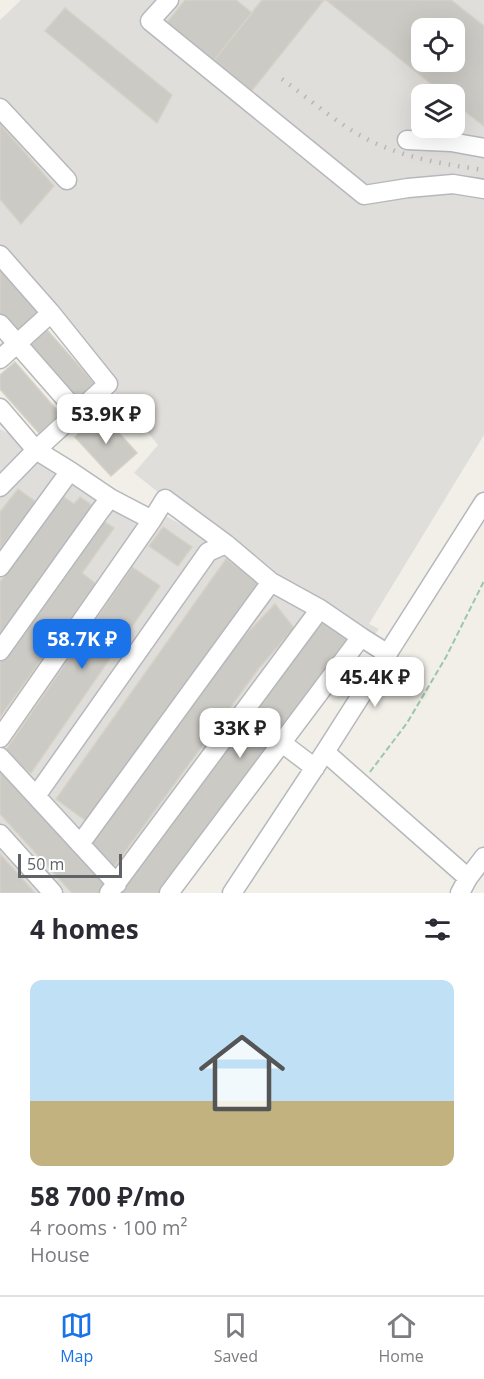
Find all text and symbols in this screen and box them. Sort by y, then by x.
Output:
map controls [411,18,465,138]
button: locate [411,18,465,72]
button: layers [411,84,465,138]
pin: 53.9K ₽ [51,394,161,445]
text: 53.9K ₽ [71,400,141,427]
pin: 58.7K ₽ [27,619,137,670]
text: 58.7K ₽ [47,625,117,652]
pin: 45.4K ₽ [320,657,430,708]
text: 45.4K ₽ [340,663,410,690]
pin: 33K ₽ [198,708,282,759]
text: 33K ₽ [214,714,267,741]
scale bar [18,851,122,878]
text: 50 m [27,853,64,875]
text: 4 homes [30,911,139,947]
icon: filters [421,913,454,946]
icon: home [188,1019,296,1127]
text: 58 700 ₽/mo [30,1178,185,1214]
text: 4 rooms · 100 m² [30,1214,188,1241]
text: House [30,1241,90,1268]
tab: Map [60,1309,93,1367]
tab: Saved [214,1309,258,1367]
tab: Home [379,1309,424,1367]

